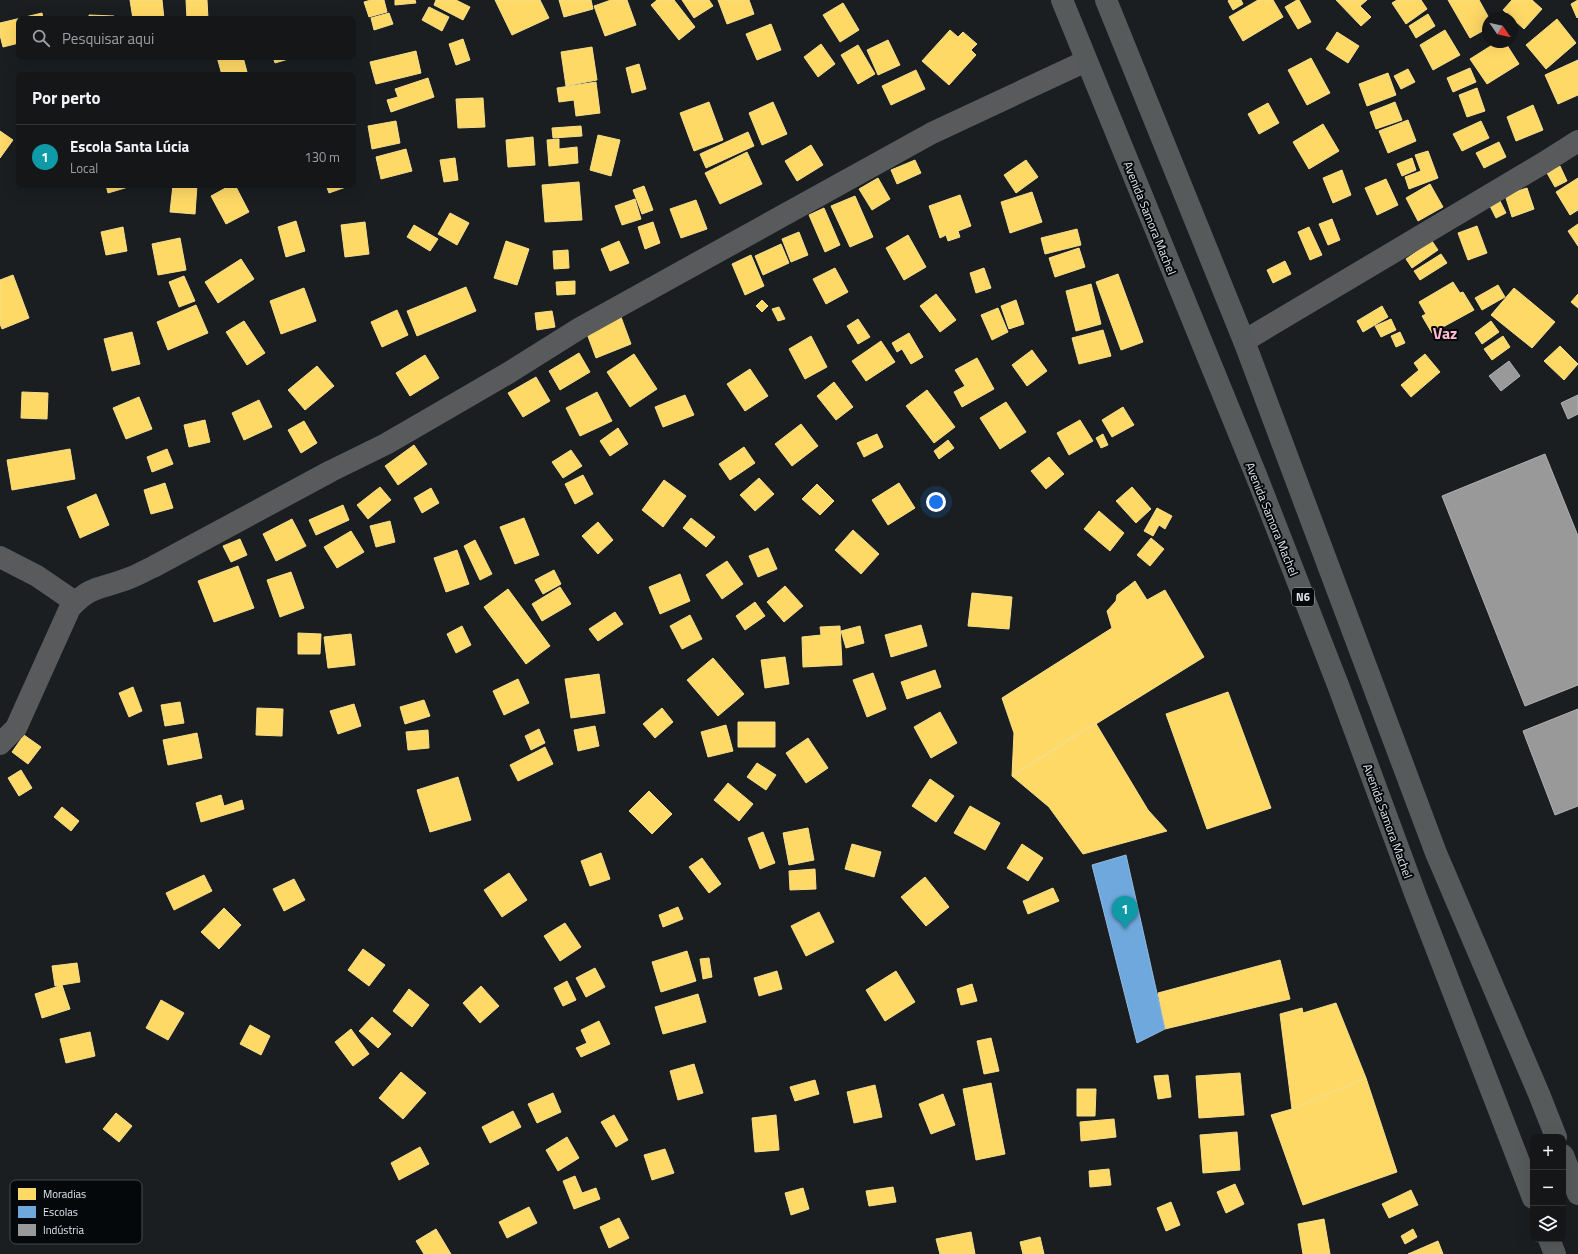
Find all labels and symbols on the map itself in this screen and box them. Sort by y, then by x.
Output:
north arrow [1482,12,1518,48]
street label: Avenida Samora Machel [1119,158,1181,278]
district label: Vaz [1433,321,1457,345]
street label: Avenida Samora Machel [1241,459,1303,579]
your location [926,492,946,512]
road number: N6 [1292,588,1314,606]
street label: Avenida Samora Machel [1358,761,1418,881]
pin: 1 [1112,896,1138,929]
legend [10,1180,142,1244]
text: Moradias [43,1186,86,1202]
text: Escolas [43,1204,78,1220]
text: Indústria [43,1222,84,1238]

